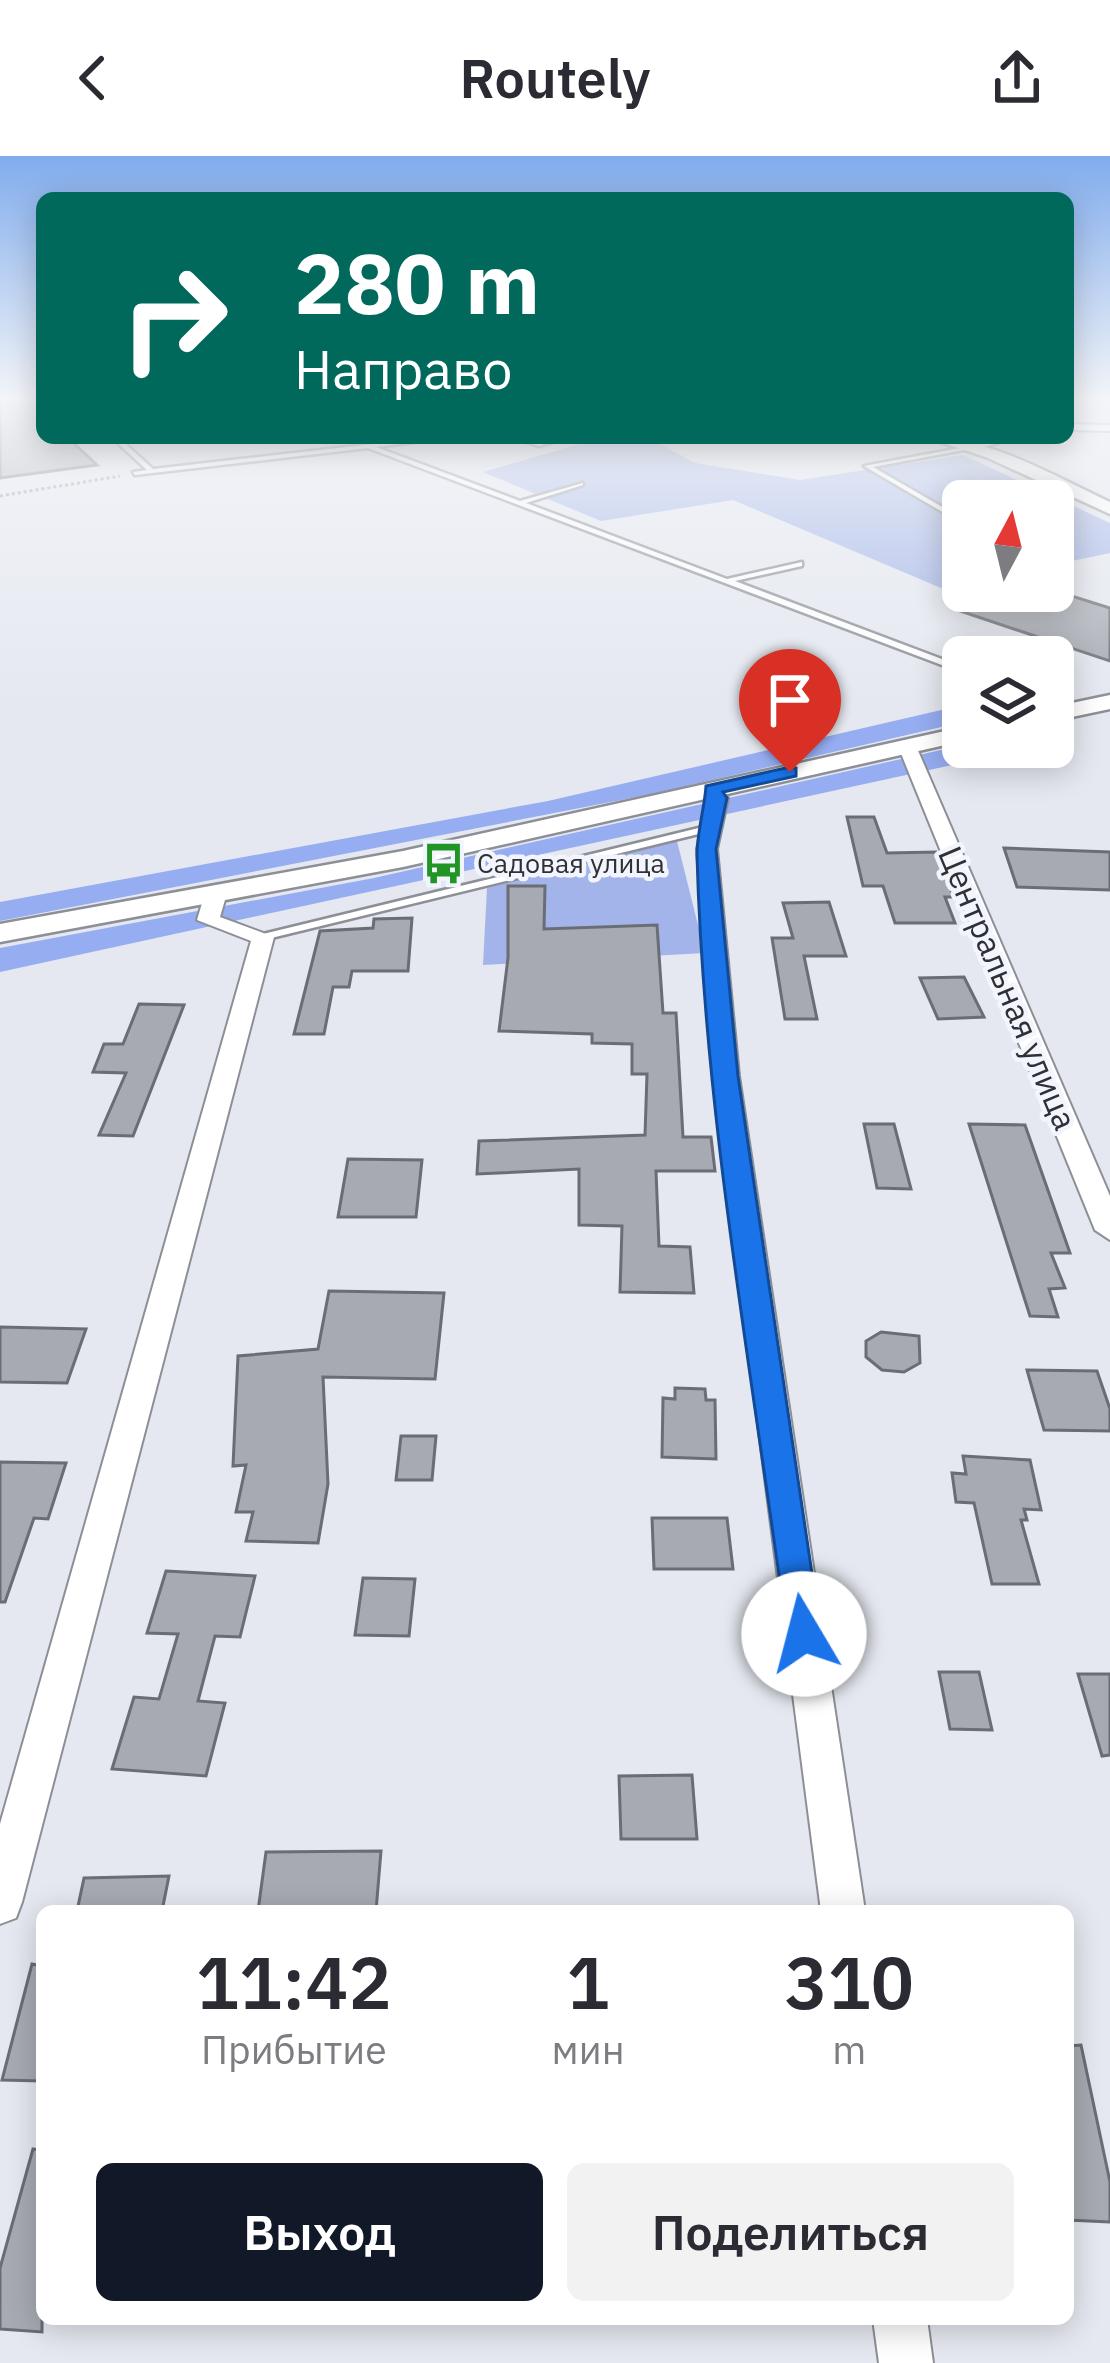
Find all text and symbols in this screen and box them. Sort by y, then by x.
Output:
text: Routely [459,43,651,113]
icon: back [60,45,126,111]
icon: share [984,45,1050,111]
text: 280 m [294,228,540,337]
icon: right [96,240,252,396]
text: Направо [294,334,512,404]
north arrow [942,480,1074,612]
map controls [942,480,1074,768]
button: layers [942,636,1074,768]
pin [739,649,841,772]
icon: arrive [757,667,823,733]
street label: Центральная улица [929,840,1088,1136]
bus stop icon: Садовая улица [420,841,466,887]
place label: Садовая улица [477,845,665,880]
position arrow [741,1571,867,1697]
text: 11:42 [196,1935,392,2029]
text: 1 [566,1935,610,2029]
text: 310 [784,1935,914,2029]
text: Прибытие [201,2024,387,2075]
text: мин [552,2024,625,2075]
text: m [832,2024,866,2075]
button: Выход [96,2163,543,2301]
button: Поделиться [567,2163,1014,2301]

